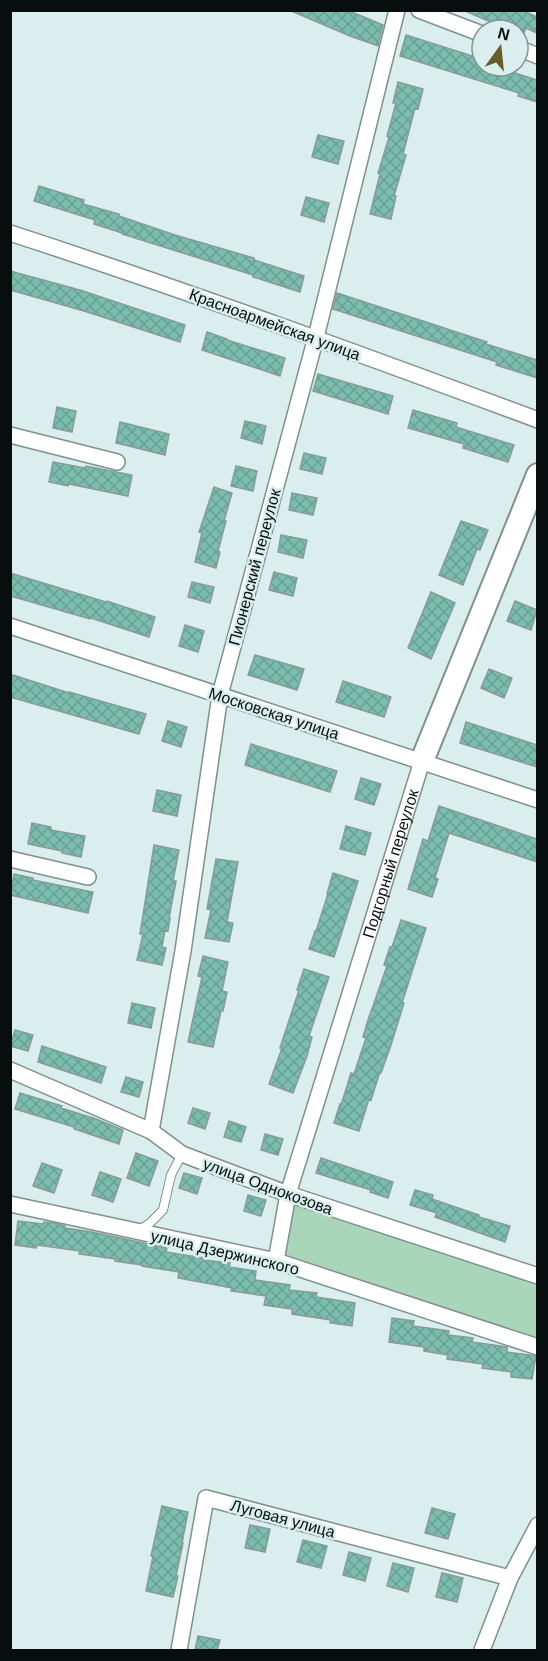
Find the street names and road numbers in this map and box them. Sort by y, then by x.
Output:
street label: Красноармейская улица [187,286,363,363]
street label: Пионерский переулок [225,486,284,647]
street label: Московская улица [206,684,341,743]
street label: Подгорный переулок [360,786,422,940]
street label: улица Однокозова [201,1155,335,1218]
street label: улица Дзержинского [149,1227,301,1278]
street label: Луговая улица [229,1496,337,1541]

